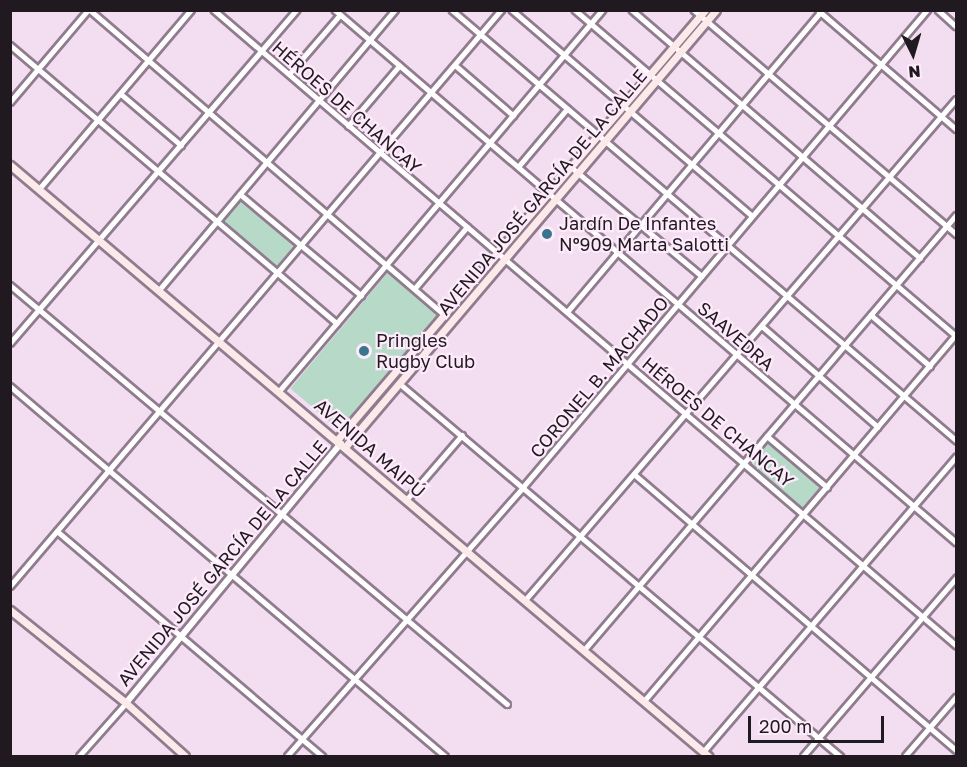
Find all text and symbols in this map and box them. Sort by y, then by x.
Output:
north arrow [883,24,943,84]
street label: HÉROES DE CHANCAY [268,36,426,178]
text: N [908,61,922,82]
street label: AVENIDA JOSÉ GARCÍA DE LA CALLE [433,65,651,319]
place label: Jardín De Infantes Nº909 Marta Salotti [559,213,729,256]
marker: Jardín De Infantes Nº909 Marta Salotti [540,227,554,241]
street label: CORONEL B. MACHADO [525,292,673,462]
street label: SAAVEDRA [693,297,779,375]
place label: Pringles Rugby Club [376,330,475,372]
marker: Pringles Rugby Club [357,344,371,358]
street label: HÉROES DE CHANCAY [638,352,798,492]
street label: AVENIDA MAIPÚ [310,394,430,502]
street label: AVENIDA JOSÉ GARCÍA DE LA CALLE [113,436,331,690]
scale bar [751,704,888,742]
text: 200 m [759,715,812,737]

